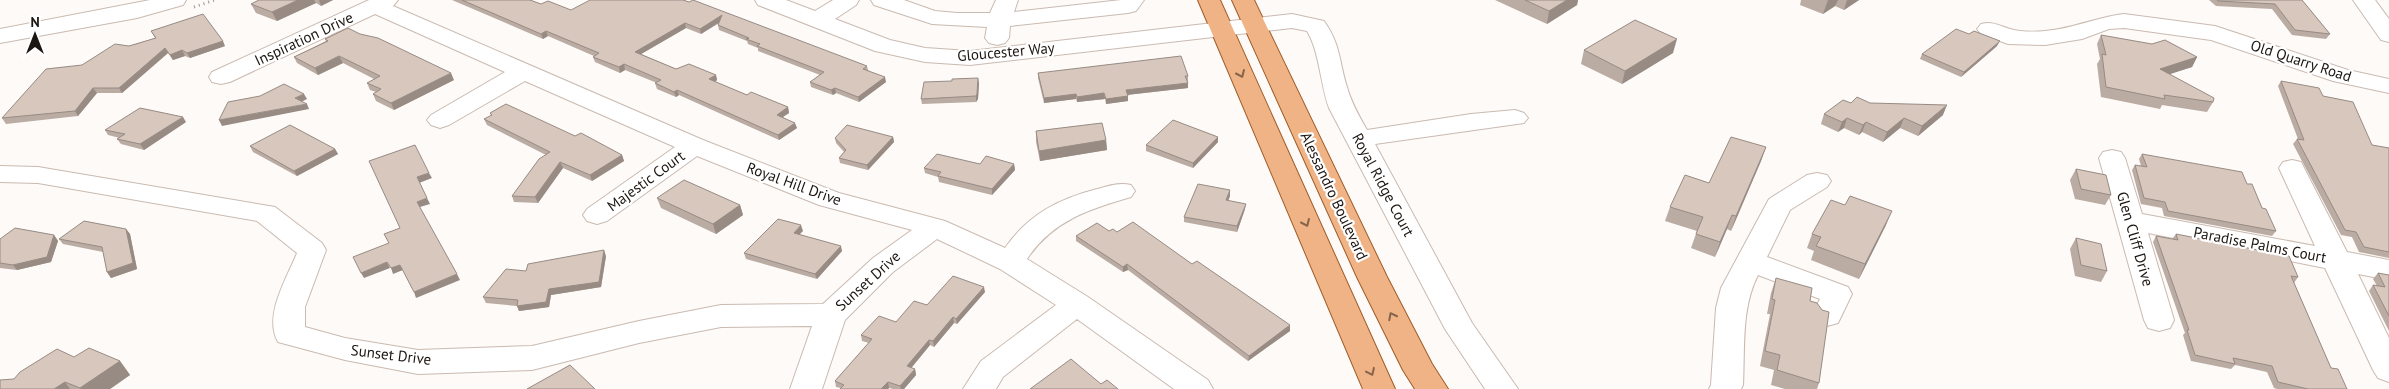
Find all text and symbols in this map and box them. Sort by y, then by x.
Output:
street label: Inspiration Drive [251,7,356,70]
north arrow [10,10,60,60]
text: N [30,13,40,31]
street label: Old Quarry Road [2248,35,2354,86]
street label: Gloucester Way [956,38,1055,65]
one-way arrow [1235,69,1246,78]
street label: Alessandro Boulevard [1297,129,1372,263]
street label: Royal Ridge Court [1348,130,1419,240]
street label: Majestic Court [603,146,688,215]
street label: Royal Hill Drive [744,158,844,209]
street label: Glen Cliff Drive [2113,189,2158,288]
one-way arrow [1300,218,1311,227]
street label: Paradise Palms Court [2192,222,2328,267]
street label: Sunset Drive [831,247,904,315]
one-way arrow [1388,312,1398,321]
street label: Sunset Drive [350,340,432,369]
one-way arrow [1365,367,1375,376]

